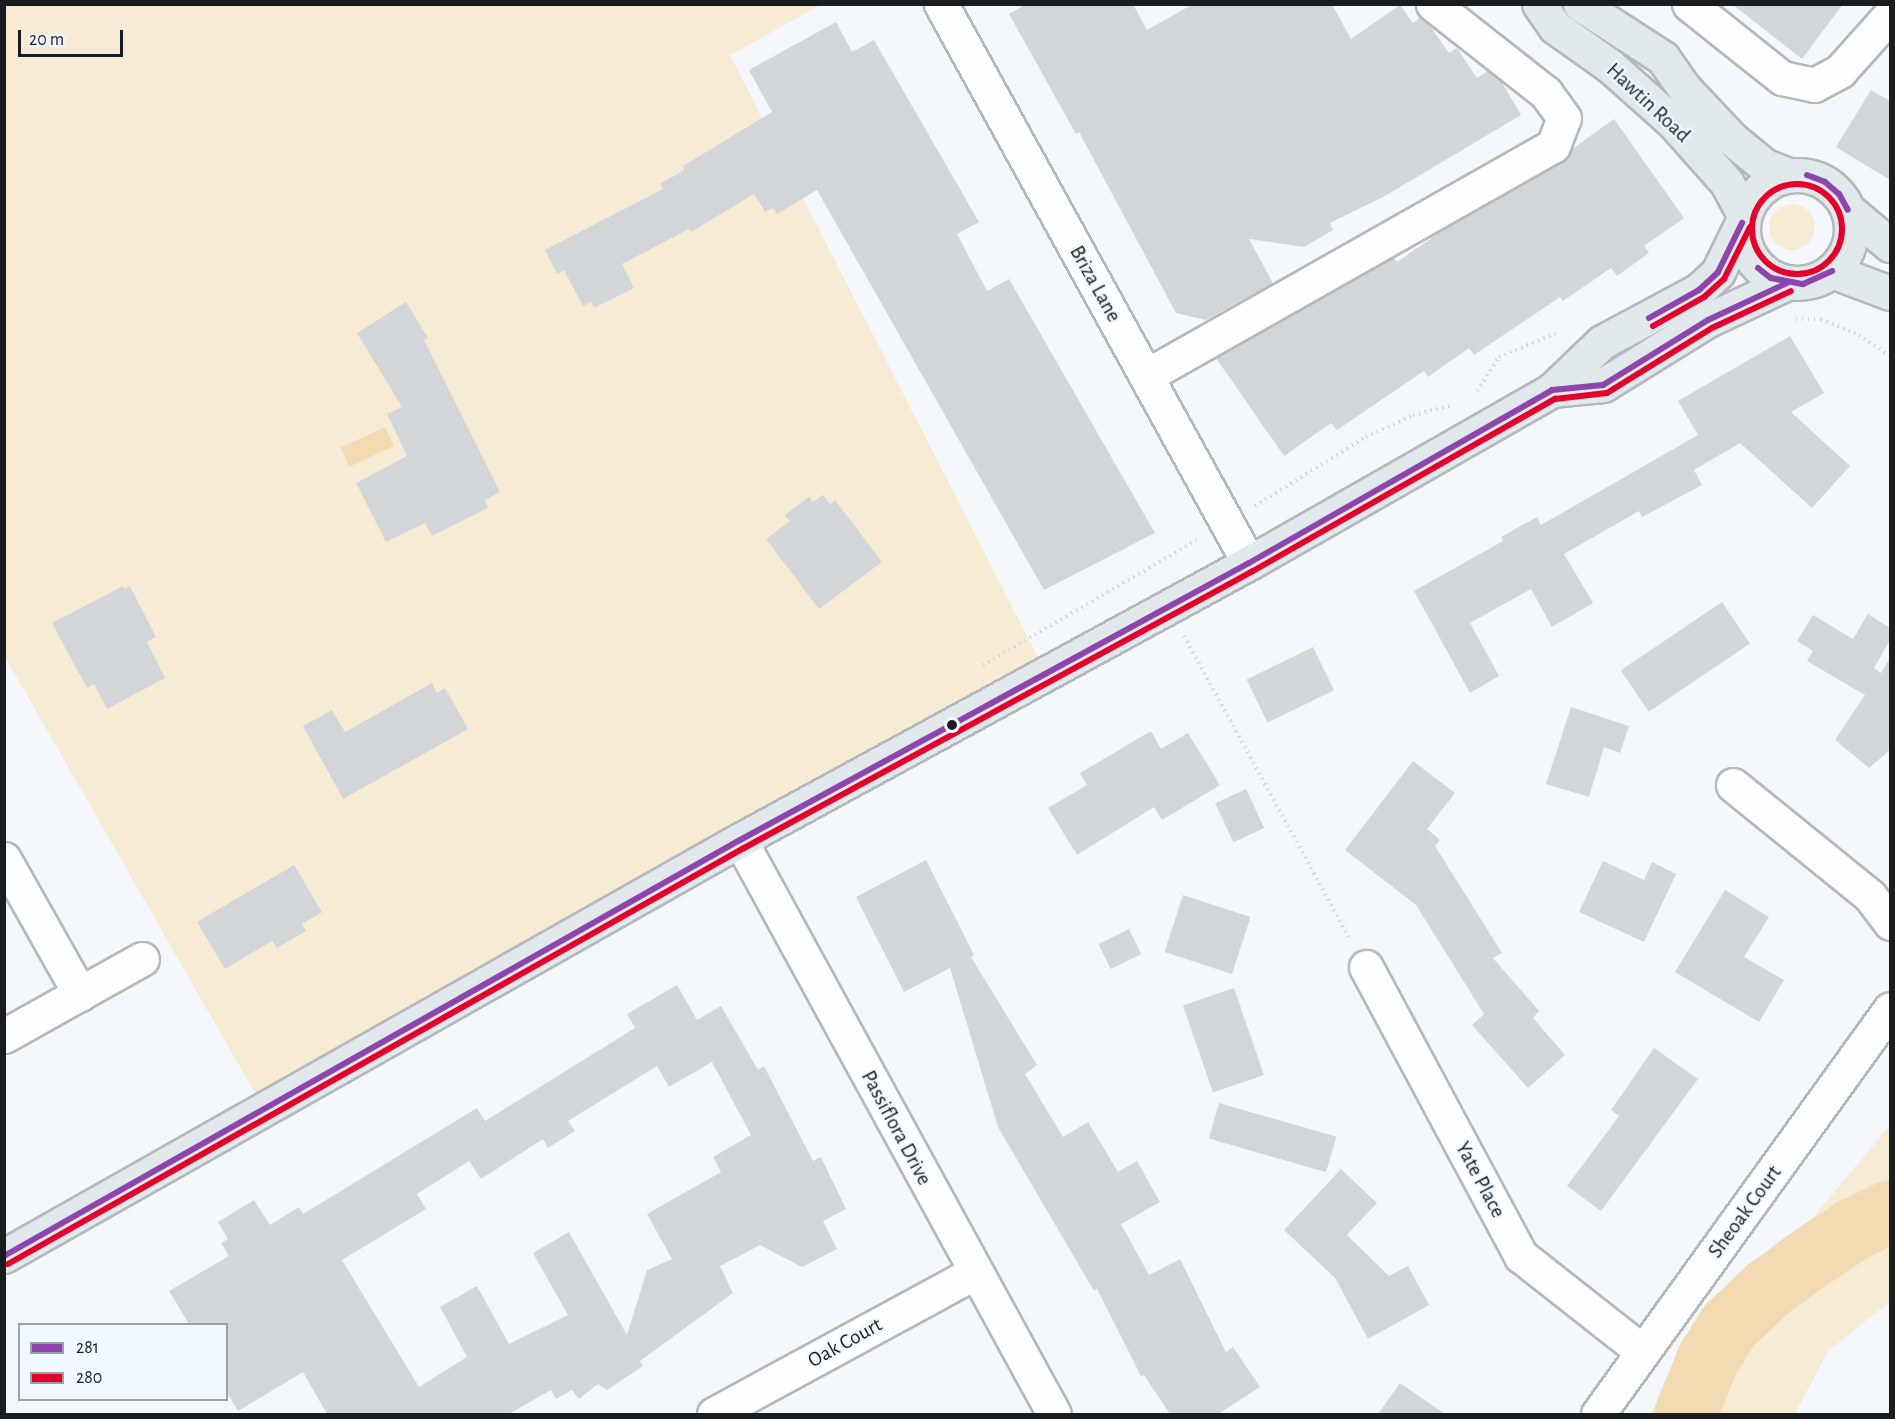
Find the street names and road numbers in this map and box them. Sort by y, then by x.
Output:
street label: Hawtin Road [1601,58,1695,148]
street label: Briza Lane [1064,241,1126,327]
street label: Passiflora Drive [855,1066,937,1190]
street label: Yate Place [1449,1138,1511,1222]
street label: Sheoak Court [1703,1161,1787,1263]
street label: Oak Court [804,1312,886,1374]

